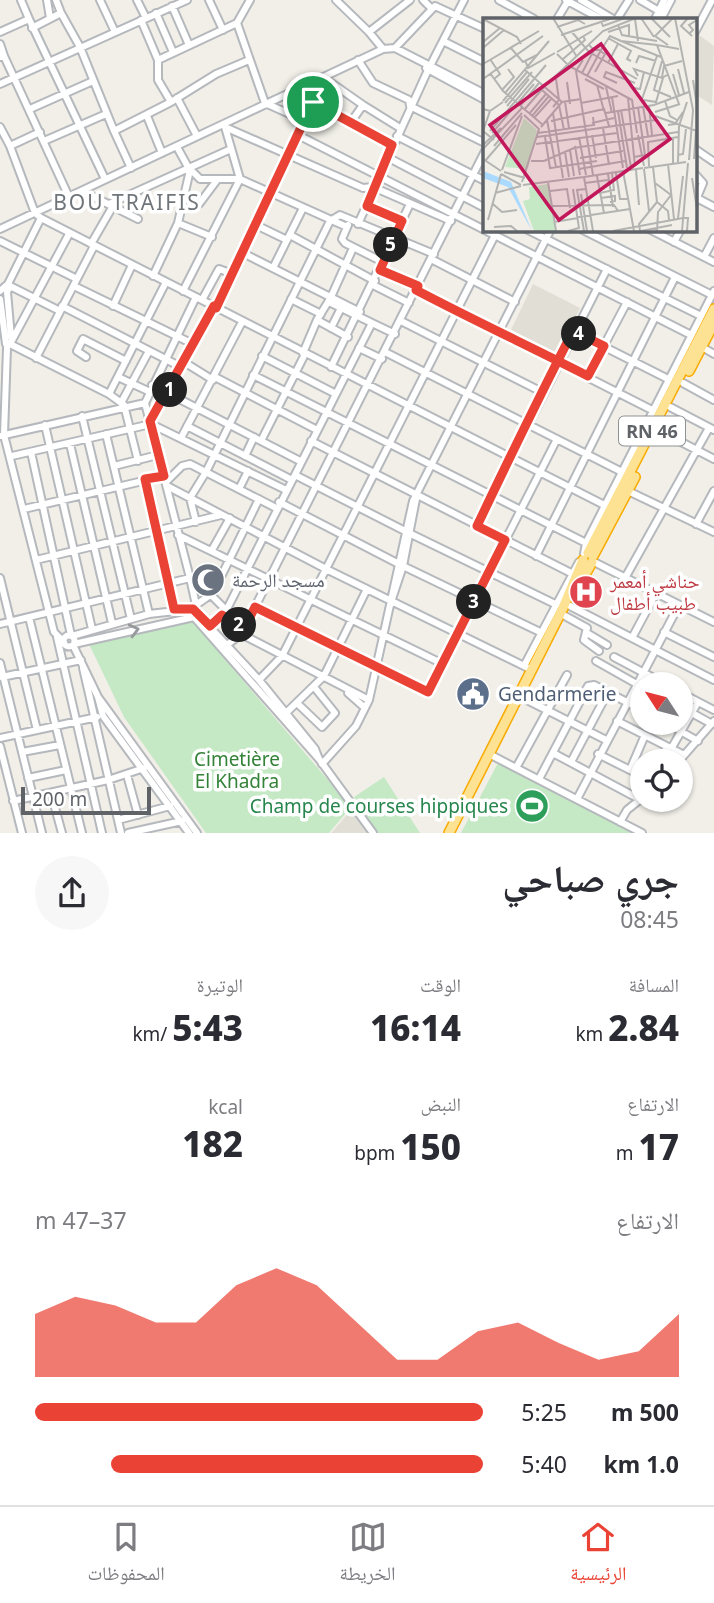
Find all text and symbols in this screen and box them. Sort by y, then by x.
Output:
inset map [483,18,696,231]
pin [283,72,343,132]
icon: arrive [294,83,332,121]
district label: BOU TRAIFIS [53,188,201,216]
pin: 5 [374,228,408,262]
text: 5 [385,231,396,257]
pin: 4 [562,316,596,352]
text: 4 [573,320,584,346]
pin: 1 [152,372,188,408]
text: 1 [164,376,175,402]
road number: RN 46 [619,416,685,446]
mosque icon: مسجد الرحمة [189,561,227,599]
place label: مسجد الرحمة [232,567,325,593]
place label: حناشي أمعمر طبيب أطفال [609,568,700,616]
hospital icon: حناشي أمعمر طبيب أطفال [567,573,605,611]
pin: 3 [456,584,491,620]
text: 3 [468,588,479,614]
pin: 2 [222,608,256,642]
text: 2 [233,611,244,637]
one-way arrow [128,624,140,638]
north arrow [630,672,693,735]
map controls [630,672,693,812]
public building icon: Gendarmerie [454,675,492,713]
place label: Gendarmerie [498,681,616,707]
park label: Cimetière El Khadra [194,746,280,794]
button: locate [630,749,693,812]
scale bar [21,784,150,816]
text: 200 m [32,786,87,812]
sports icon: Champ de courses hippiques [513,787,551,825]
place label: Champ de courses hippiques [250,793,508,819]
text: جري صباحي [502,851,679,903]
button: share [35,856,109,930]
text: 08:45 [620,903,679,935]
text: الوتيرة [197,972,243,998]
text: الوقت [420,972,461,998]
text: المسافة [629,972,679,998]
text: 5:43 [172,1004,243,1051]
text: 16:14 [370,1004,461,1051]
text: 2.84 [608,1004,679,1051]
text: /km [132,1021,172,1047]
text: km [575,1021,608,1047]
text: النبض [420,1091,461,1117]
text: الارتفاع [627,1091,679,1117]
text: kcal [208,1094,243,1120]
text: 182 [182,1120,243,1167]
text: 150 [400,1123,461,1170]
text: 17 [639,1123,679,1170]
text: bpm [354,1140,400,1166]
text: m [616,1140,639,1166]
text: 37–47 m [35,1204,127,1236]
text: الارتفاع [616,1204,679,1236]
text: 5:25 [521,1396,567,1428]
text: 500 m [611,1396,679,1428]
text: 5:40 [521,1448,567,1480]
text: 1.0 km [604,1448,679,1480]
tab: المحفوظات [87,1518,165,1592]
tab: الخريطة [340,1518,395,1592]
tab: الرئيسية [570,1518,627,1592]

